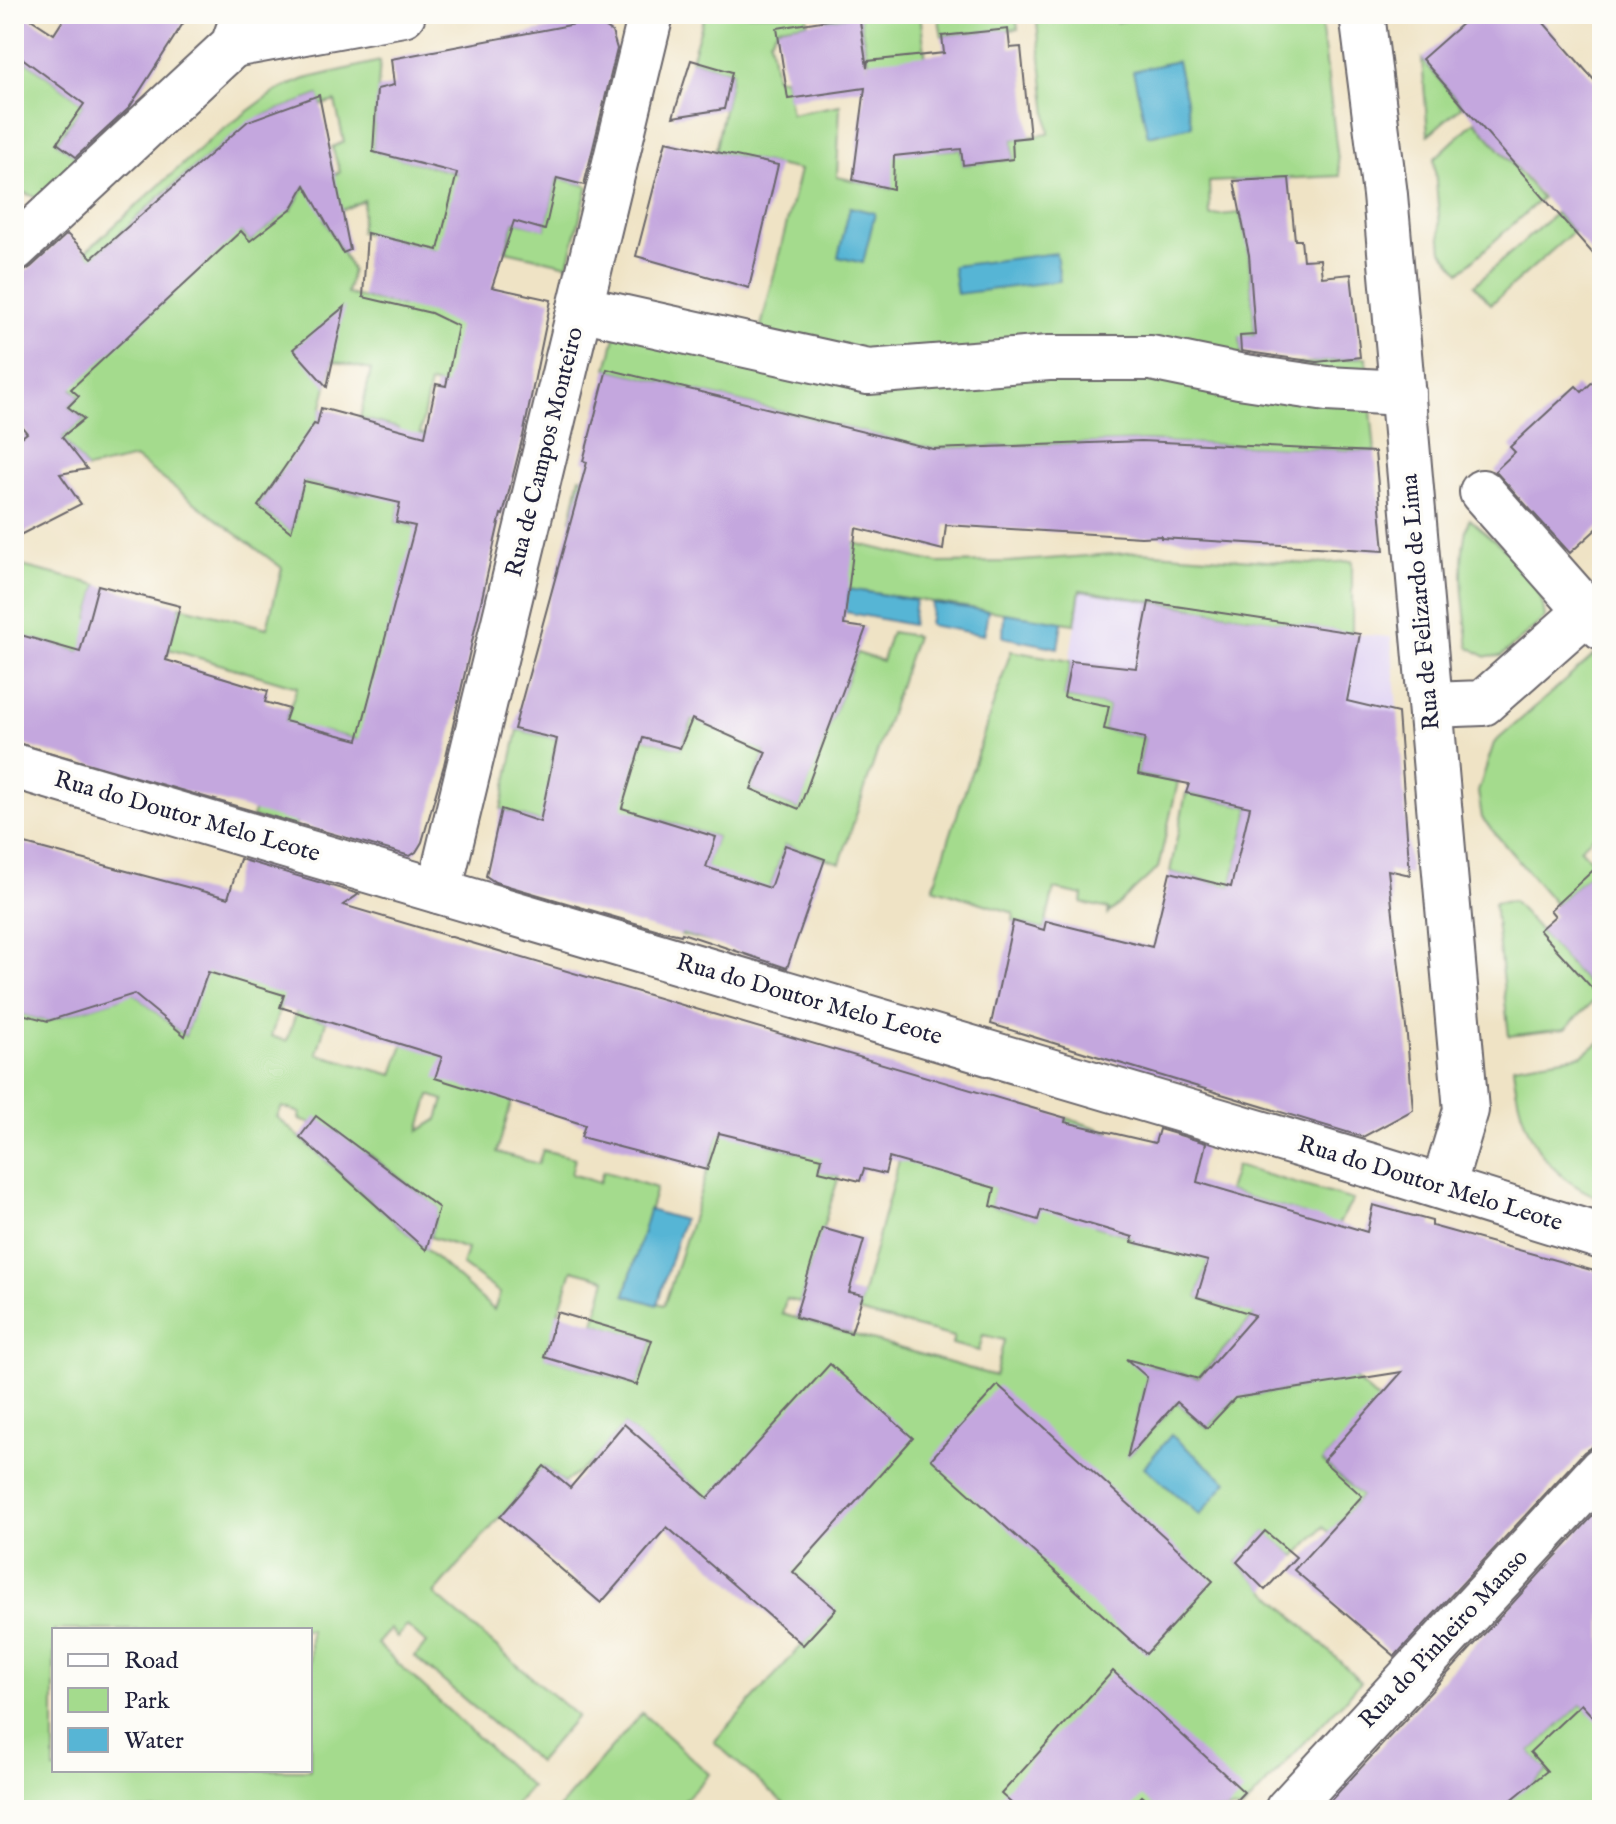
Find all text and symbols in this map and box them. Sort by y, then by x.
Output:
street label: Rua de Campos Monteiro [499,324,591,580]
street label: Rua de Felizardo de Lima [1394,472,1448,731]
street label: Rua do Doutor Melo Leote [50,764,324,870]
street label: Rua do Doutor Melo Leote [672,947,946,1053]
street label: Rua do Doutor Melo Leote [1294,1129,1566,1239]
street label: Rua do Pinheiro Manso [1353,1543,1535,1735]
legend [52,1628,312,1772]
text: Road [124,1646,178,1677]
text: Park [124,1686,170,1717]
text: Water [124,1726,184,1757]

